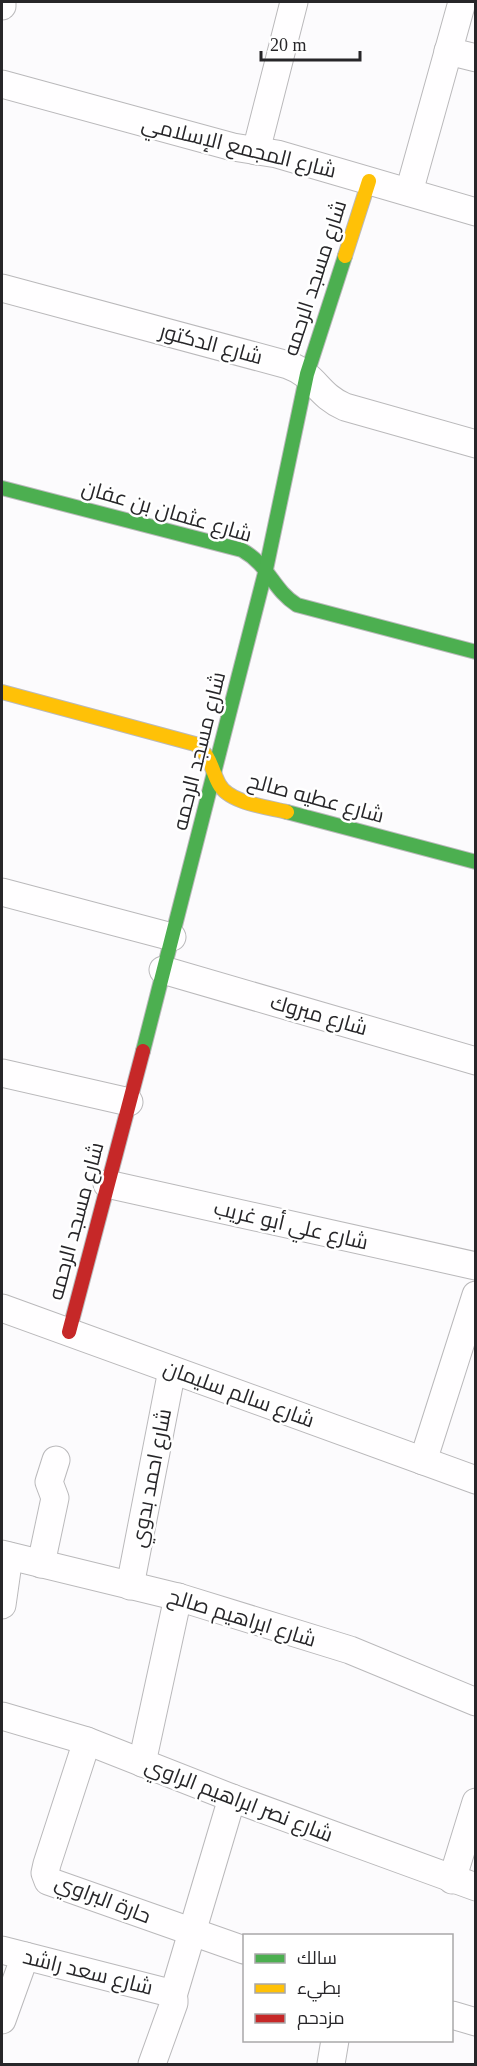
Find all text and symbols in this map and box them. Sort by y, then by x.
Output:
scale bar [261,24,360,62]
text: 20 m [270,35,307,55]
street label: شارع المجمع الإسلامي [138,111,339,187]
street label: شارع مسجد الرحمه [279,197,353,360]
street label: شارع الدكتور [155,318,265,371]
street label: شارع عثمان بن عفان [79,475,255,549]
street label: شارع مسجد الرحمه [168,669,232,833]
street label: شارع عطيه صالح [245,768,387,830]
street label: شارع مبروك [267,990,370,1042]
street label: شارع مسجد الرحمه [43,1140,111,1303]
street label: شارع علي أبو غريب [211,1195,371,1258]
street label: شارع سالم سليمان [160,1356,318,1434]
street label: شارع احمد بدوي [126,1407,180,1550]
street label: شارع ابراهيم صالح [165,1584,319,1654]
street label: شارع نصر ابراهيم الراوي [140,1753,336,1851]
street label: حارة البراوي [50,1870,154,1932]
legend [243,1934,453,2042]
street label: شارع سعد راشد [20,1944,155,2002]
text: سالك [297,1948,337,1968]
text: بطيء [297,1978,341,2002]
text: مزدحم [297,2008,345,2030]

